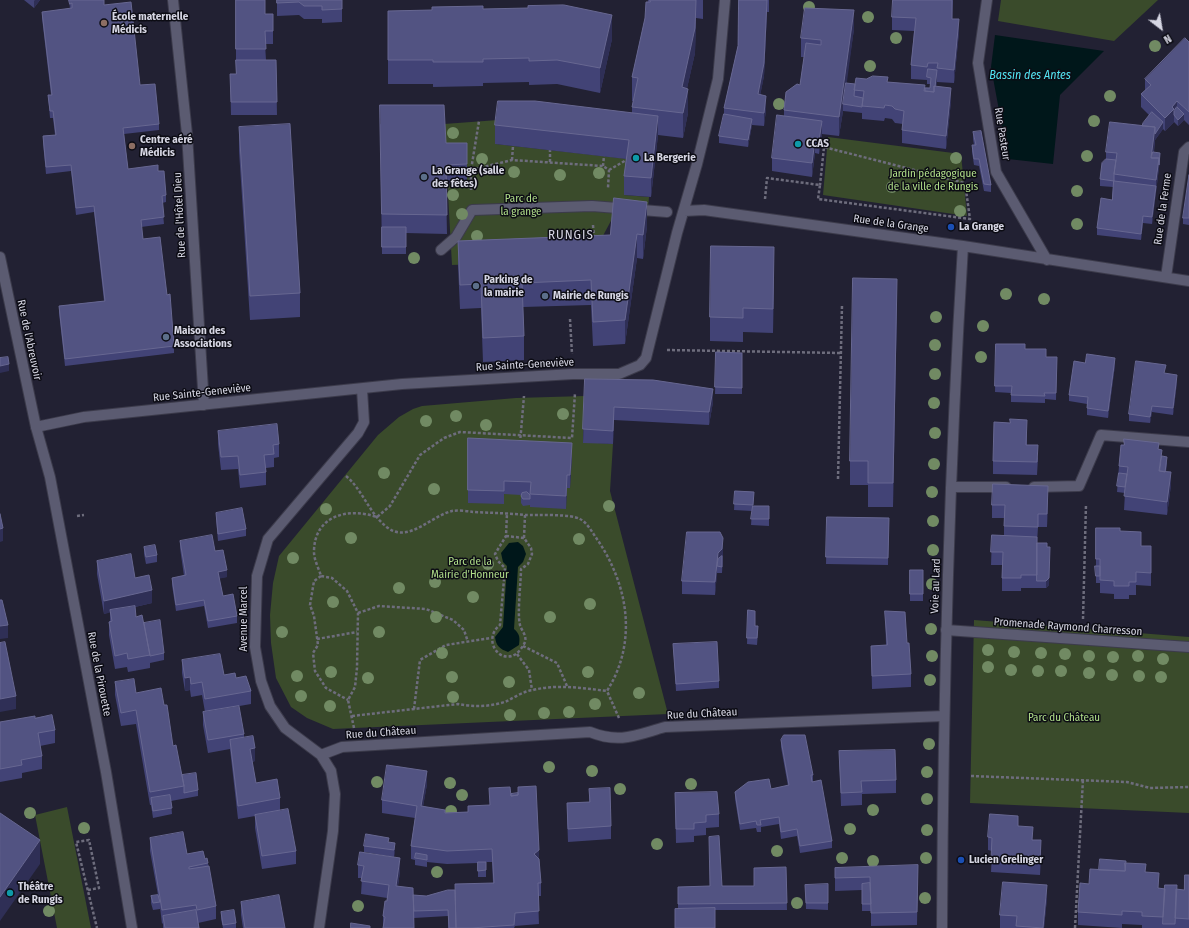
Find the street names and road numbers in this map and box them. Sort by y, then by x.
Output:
street label: Rue Pasteur [991,107,1013,161]
street label: Rue de l'Hôtel Dieu [171,172,189,258]
street label: Rue de la Ferme [1151,172,1175,246]
street label: Rue de la Grange [852,212,930,236]
street label: Rue de l'Abreuvoir [14,299,44,381]
street label: Rue Sainte-Geneviève [476,356,574,374]
street label: Rue Sainte-Geneviève [152,381,252,405]
street label: Voie au Lard [928,558,944,614]
street label: Avenue Marcel [237,586,251,652]
street label: Promenade Raymond Charresson [993,615,1143,639]
street label: Rue de la Pirouette [84,631,114,717]
street label: Rue du Château [666,706,738,722]
street label: Rue du Château [345,724,417,742]

